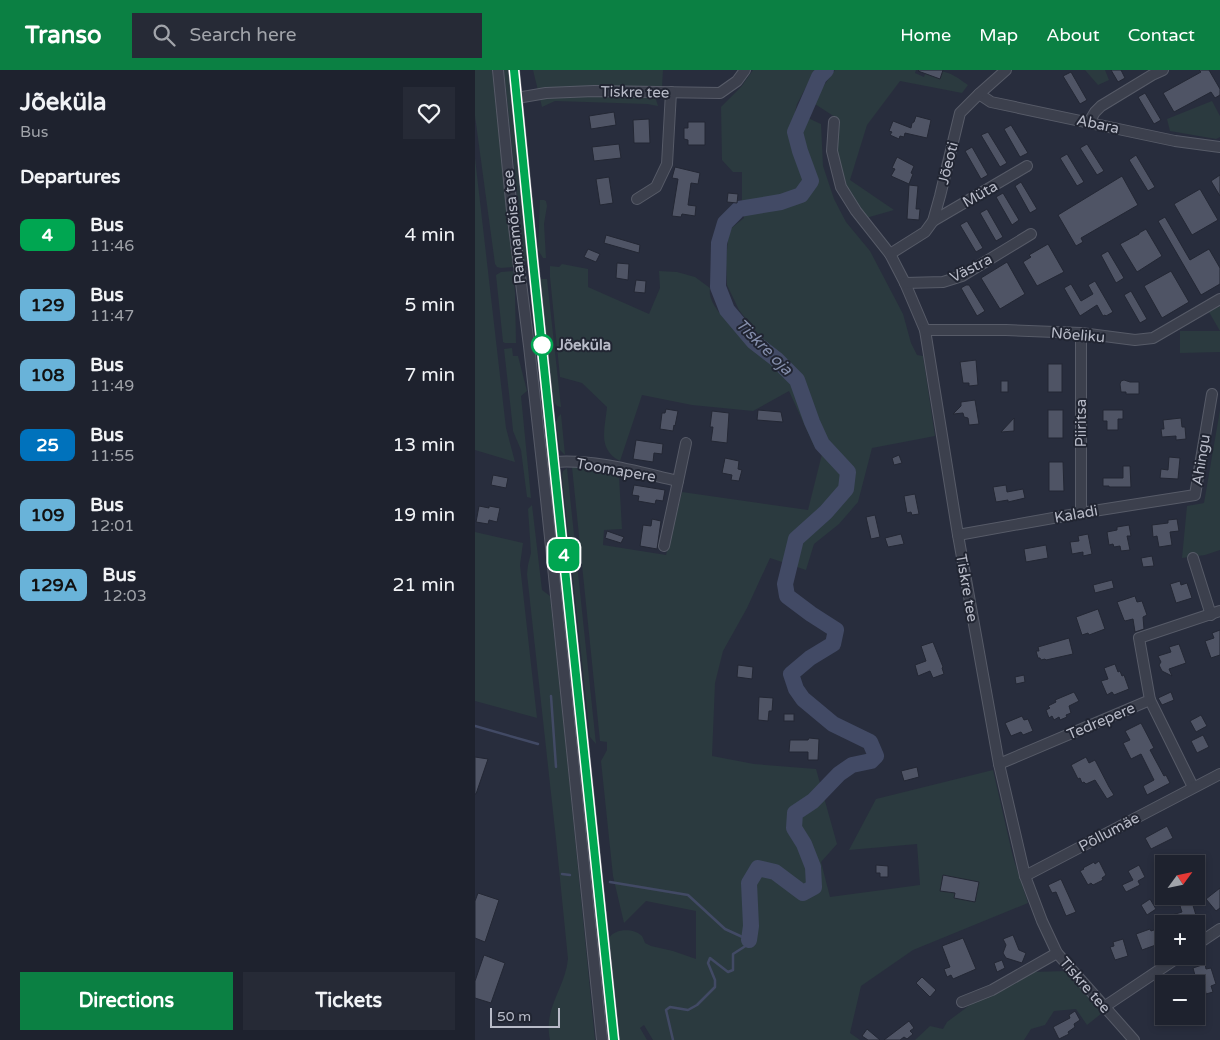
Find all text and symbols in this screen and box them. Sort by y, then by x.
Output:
search box [132,13,482,58]
text: Transo [25,21,102,50]
icon: search [150,21,178,49]
text: Search here [190,24,296,46]
text: Home [900,24,951,46]
text: Map [979,24,1018,46]
text: About [1046,24,1100,46]
text: Contact [1128,24,1195,46]
street label: Tiskre tee [601,82,669,102]
button: heart [403,87,455,139]
text: Jõeküla [20,88,107,117]
street label: Abara [1075,111,1121,137]
text: Bus [20,122,48,142]
street label: Jõeoti [934,140,962,186]
text: Departures [20,166,120,188]
street label: Rannamõisa tee [499,169,529,285]
street label: Müta [959,177,1001,211]
text: Bus [90,214,124,236]
text: 4 [42,224,53,246]
text: 4 min [404,224,455,246]
text: 11:46 [90,236,134,256]
street label: Västra [947,250,995,286]
text: Bus [90,284,124,306]
text: 129 [31,294,64,316]
text: 5 min [404,294,455,316]
text: 11:47 [90,306,134,326]
water label: Tiskre oja [732,315,797,380]
street label: Nõeliku [1050,324,1106,346]
marker: Jõeküla [531,334,553,356]
place label: Jõeküla [556,336,611,354]
text: Bus [90,354,124,376]
text: 108 [31,364,64,386]
text: 7 min [404,364,455,386]
text: 11:49 [90,376,134,396]
street label: Piiritsa [1072,399,1090,447]
text: Bus [90,424,124,446]
street label: Ahingu [1188,433,1214,487]
text: 25 [36,434,59,456]
text: 13 min [392,434,455,456]
text: 11:55 [90,446,134,466]
street label: Toomapere [575,454,657,486]
text: Bus [90,494,124,516]
street label: Kaladi [1053,501,1099,527]
text: 109 [31,504,64,526]
text: 19 min [392,504,455,526]
text: 12:01 [90,516,134,536]
line badge: 4 [548,539,580,571]
text: 4 [558,544,570,566]
street label: Tiskre tee [952,553,982,623]
text: Bus [102,564,136,586]
text: 129A [30,574,77,596]
text: 21 min [392,574,455,596]
text: 12:03 [102,586,147,606]
street label: Tedrepere [1064,699,1138,743]
street label: Põllumäe [1076,808,1142,856]
north arrow [1155,855,1205,905]
map controls [1155,855,1205,1025]
button: + [1155,915,1205,965]
street label: Tiskre tee [1056,953,1114,1017]
button: Directions [20,972,233,1030]
button: Tickets [243,972,455,1030]
button: − [1155,975,1205,1025]
scale bar [490,1005,560,1028]
text: 50 m [497,1008,531,1025]

